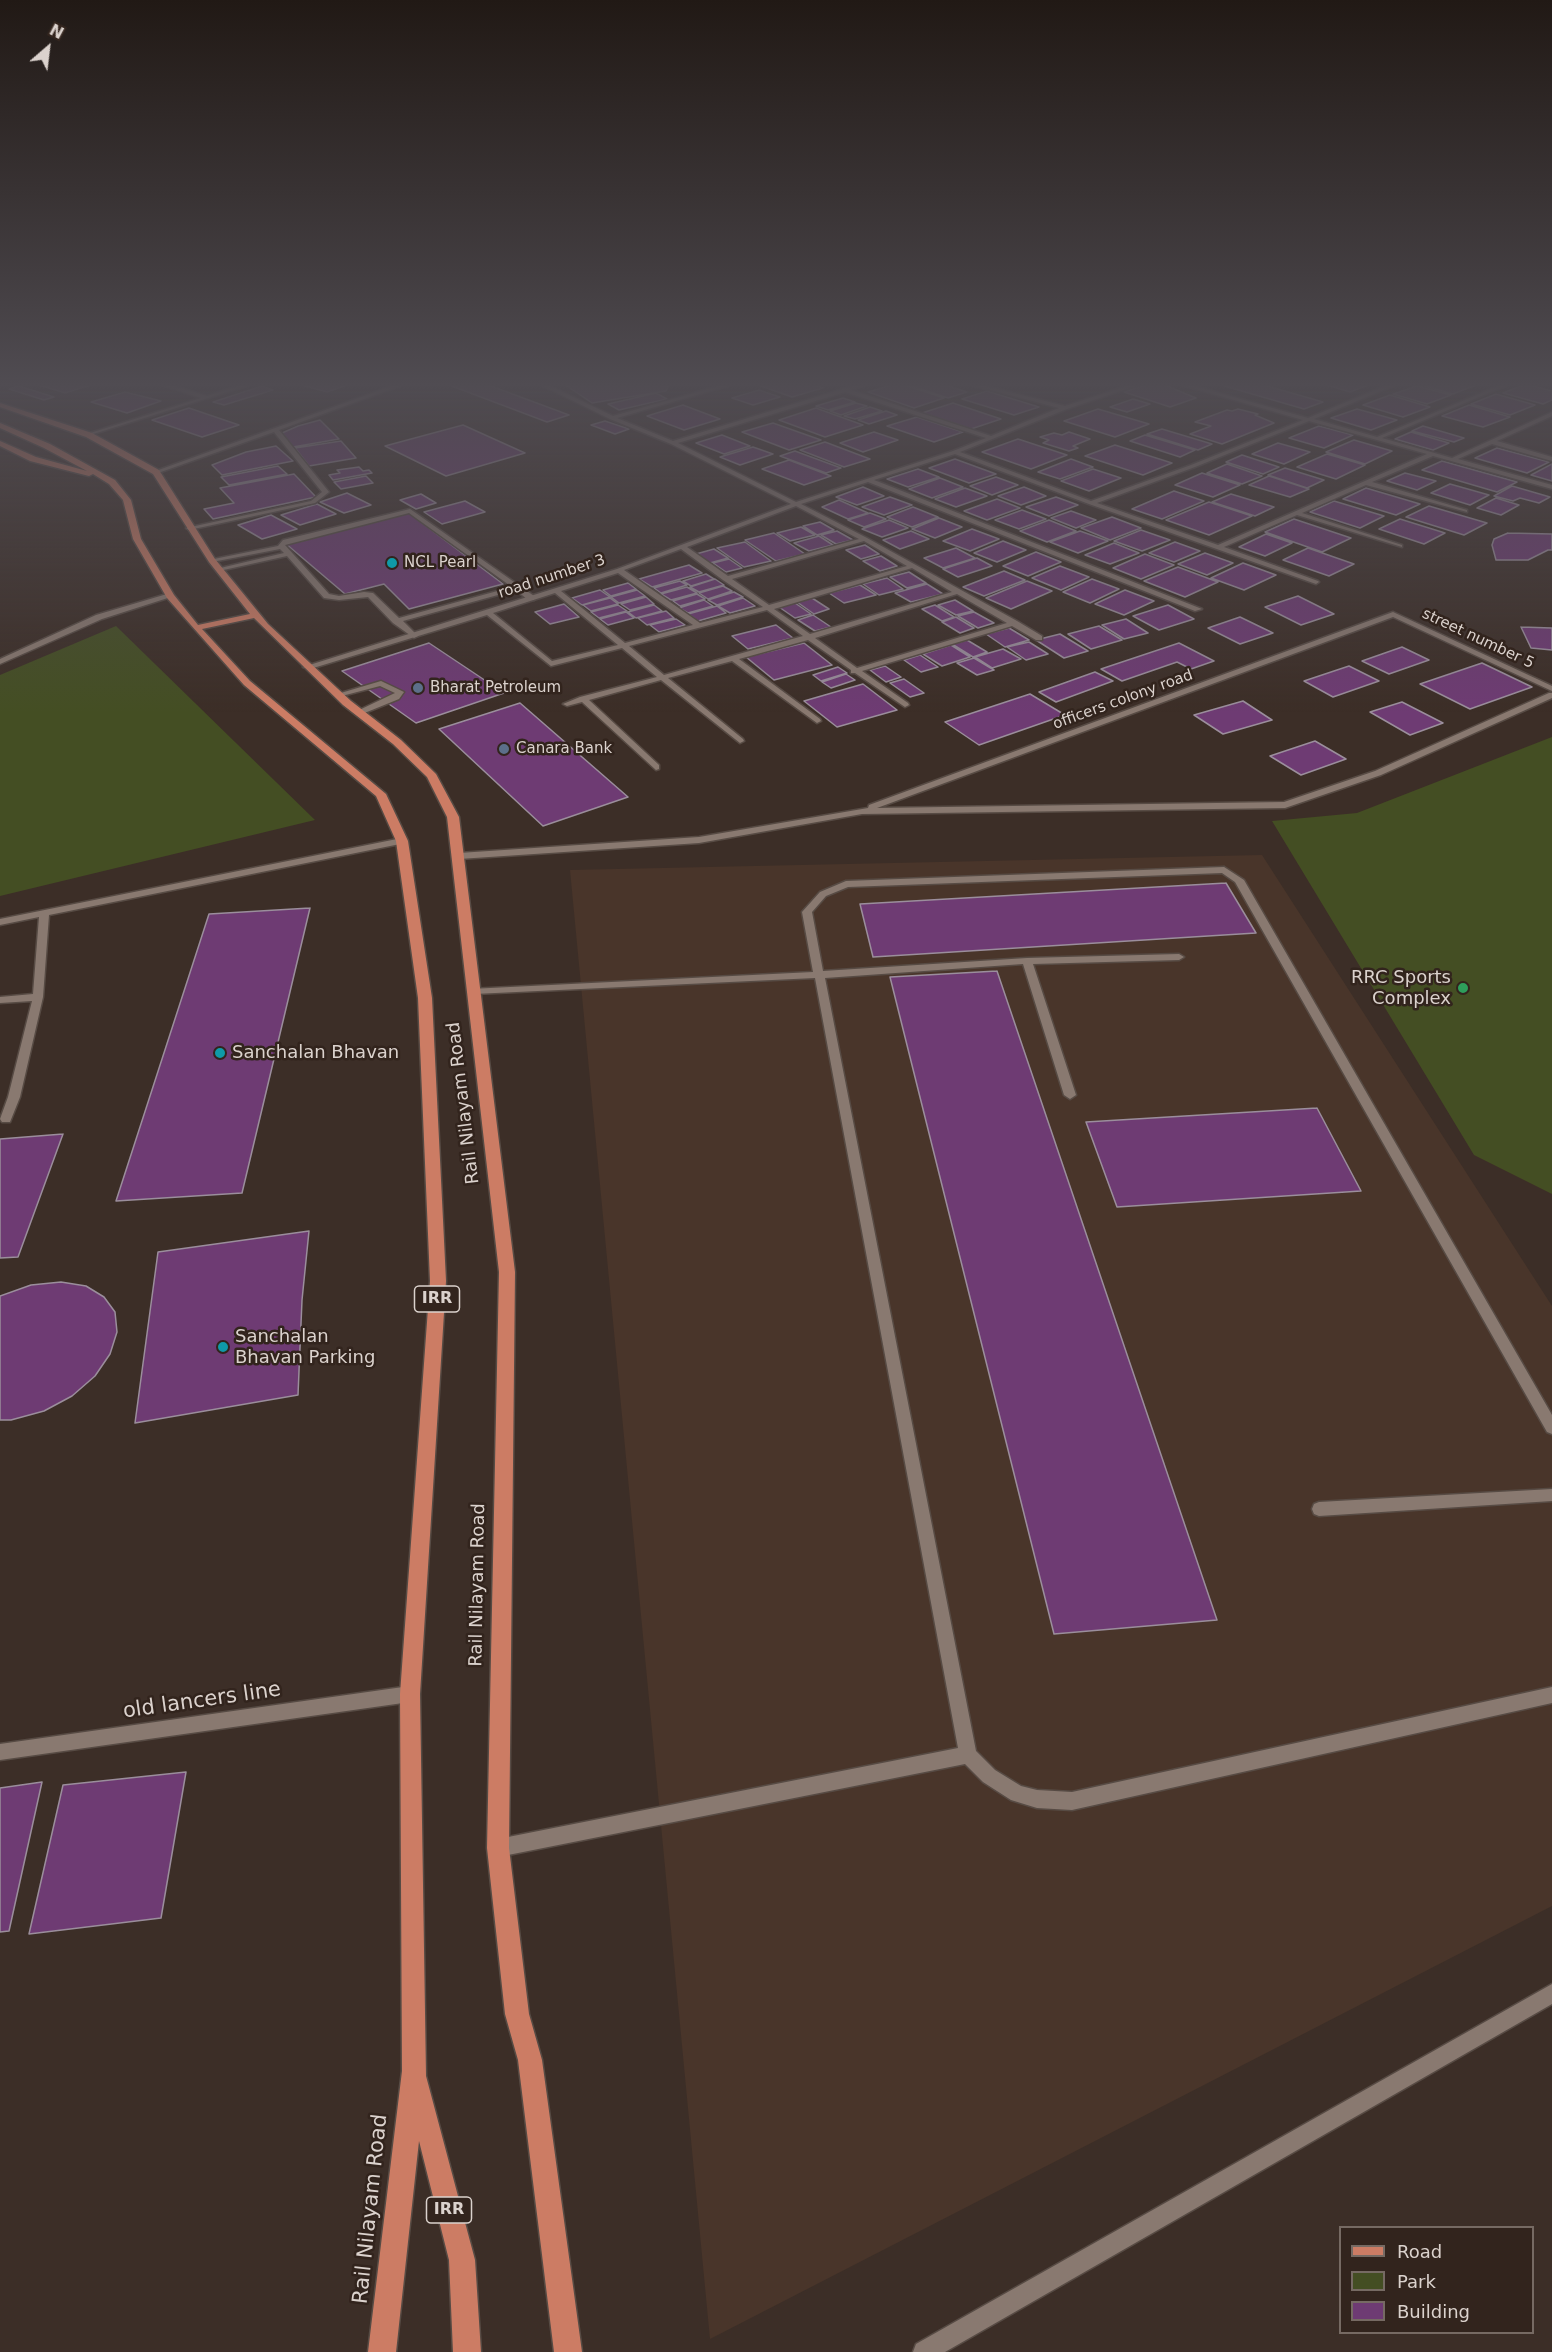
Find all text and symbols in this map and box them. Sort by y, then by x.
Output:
north arrow [18,18,78,78]
text: N [46,20,67,43]
street label: road number 3 [496,551,608,603]
place label: NCL Pearl [404,554,476,572]
marker: NCL Pearl [385,556,399,570]
street label: street number 5 [1419,605,1537,673]
street label: officers colony road [1051,666,1195,734]
place label: Bharat Petroleum [430,679,561,697]
marker: Bharat Petroleum [411,681,425,695]
place label: Canara Bank [516,740,612,758]
marker: Canara Bank [497,742,511,756]
place label: RRC Sports Complex [1351,967,1451,1010]
marker: RRC Sports Complex [1456,981,1470,995]
street label: Rail Nilayam Road [443,1021,485,1185]
place label: Sanchalan Bhavan [232,1042,399,1064]
marker: Sanchalan Bhavan [213,1046,227,1060]
road number: IRR [414,1286,460,1312]
place label: Sanchalan Bhavan Parking [235,1326,375,1368]
marker: Sanchalan Bhavan Parking [216,1340,230,1354]
street label: Rail Nilayam Road [466,1503,490,1667]
street label: old lancers line [121,1677,283,1725]
street label: Rail Nilayam Road [349,2113,393,2305]
road number: IRR [426,2197,472,2223]
legend [1339,2226,1534,2334]
text: Road [1397,2241,1442,2262]
text: Park [1397,2271,1436,2292]
text: Building [1397,2301,1470,2322]

